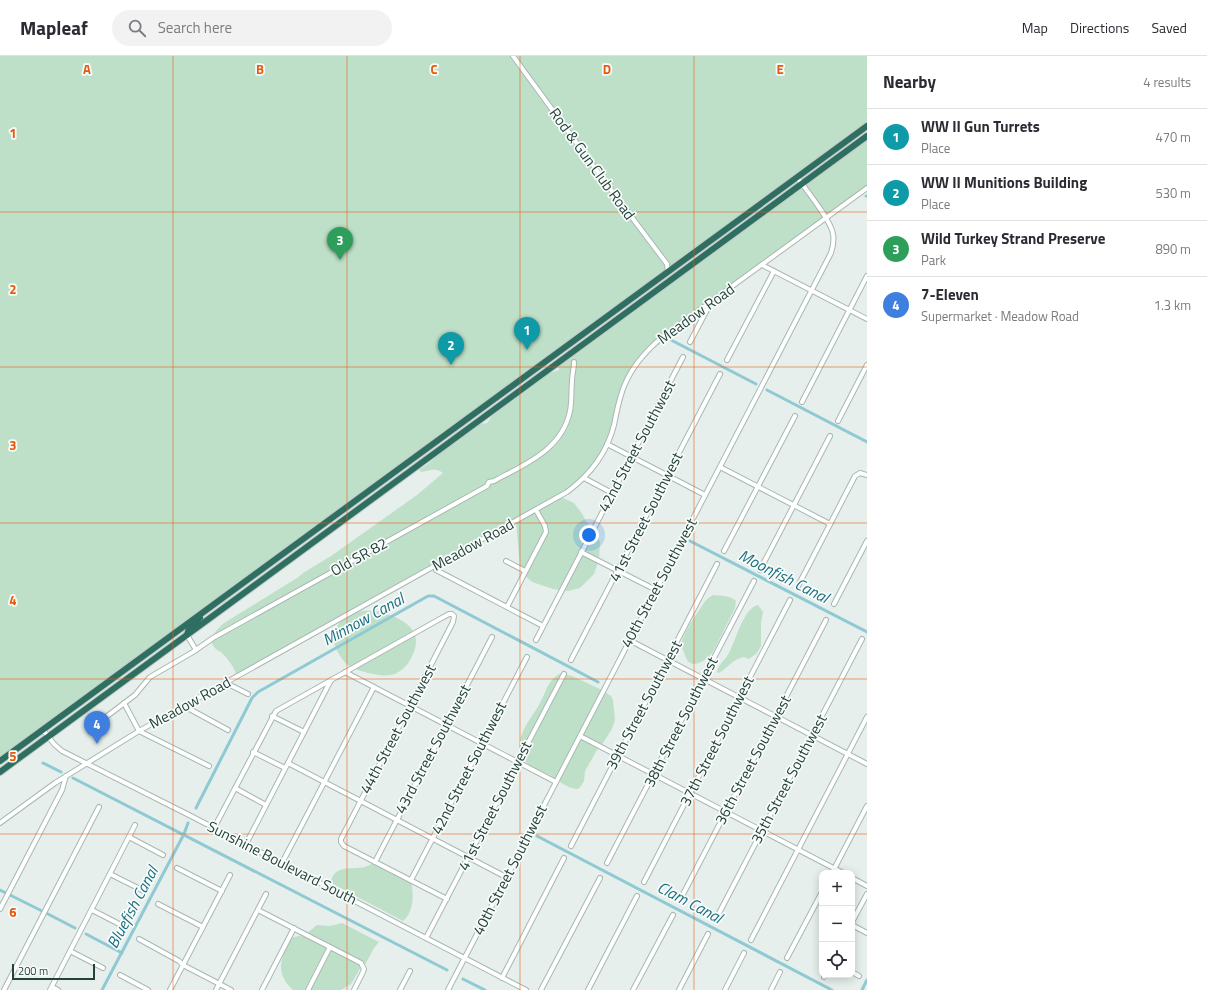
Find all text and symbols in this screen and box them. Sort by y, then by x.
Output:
search box [112,10,392,46]
text: Mapleaf [20,13,88,42]
text: Search here [158,16,232,39]
icon: search [126,17,148,39]
text: Map [1022,17,1048,38]
text: Directions [1070,17,1129,38]
text: Saved [1151,17,1187,38]
text: A [83,59,91,79]
text: B [256,59,264,79]
text: C [430,59,438,79]
text: D [603,59,611,79]
text: E [776,59,784,79]
text: Nearby [883,69,936,95]
text: 4 results [1143,72,1191,92]
street label: Rod & Gun Club Road [544,103,641,225]
text: WW II Gun Turrets [921,115,1040,138]
text: 1 [9,123,17,143]
text: 1 [892,127,900,147]
text: 470 m [1155,127,1191,147]
text: Place [921,138,950,158]
text: WW II Munitions Building [921,171,1087,194]
text: 2 [892,183,900,203]
text: 530 m [1155,183,1191,203]
text: Place [921,194,950,214]
pin: 3 [327,227,353,260]
text: Wild Turkey Strand Preserve [921,227,1105,250]
text: 3 [892,239,900,259]
text: 890 m [1155,239,1191,259]
text: Park [921,250,946,270]
street label: Meadow Road [652,278,739,350]
text: 2 [9,279,17,299]
text: 7-Eleven [921,283,979,306]
text: 4 [892,295,900,315]
text: 1.3 km [1154,295,1191,315]
text: Supermarket · Meadow Road [921,306,1079,326]
pin: 1 [514,317,540,350]
pin: 2 [438,332,464,365]
street label: 42nd Street Southwest [592,375,681,516]
text: 3 [9,435,17,455]
street label: 41st Street Southwest [603,447,689,586]
street label: Meadow Road [428,513,518,577]
street label: 40th Street Southwest [615,513,703,652]
your location [579,525,599,545]
street label: Old SR 82 [326,531,391,582]
water label: Moonfish Canal [735,543,835,610]
water label: Minnow Canal [318,586,410,651]
text: 4 [9,590,17,610]
street label: 39th Street Southwest [600,635,688,774]
street label: 38th Street Southwest [638,652,724,791]
street label: 44th Street Southwest [354,659,442,798]
street label: Meadow Road [145,671,235,735]
street label: 37th Street Southwest [674,671,760,810]
street label: 43rd Street Southwest [389,679,477,817]
street label: 36th Street Southwest [709,690,797,829]
street label: 42nd Street Southwest [425,697,512,838]
street label: 35th Street Southwest [745,709,833,848]
pin: 4 [84,711,110,744]
street label: 41st Street Southwest [452,736,538,875]
text: 5 [9,746,17,766]
street label: 40th Street Southwest [467,800,553,939]
street label: Sunshine Boulevard South [203,815,361,910]
water label: Bluefish Canal [100,860,164,952]
map controls [819,870,855,978]
button: + [819,870,855,906]
water label: Clam Canal [653,875,728,930]
text: 6 [9,902,17,922]
button: − [819,906,855,942]
button: locate [819,942,855,978]
scale bar [12,962,95,981]
text: 200 m [18,963,48,979]

